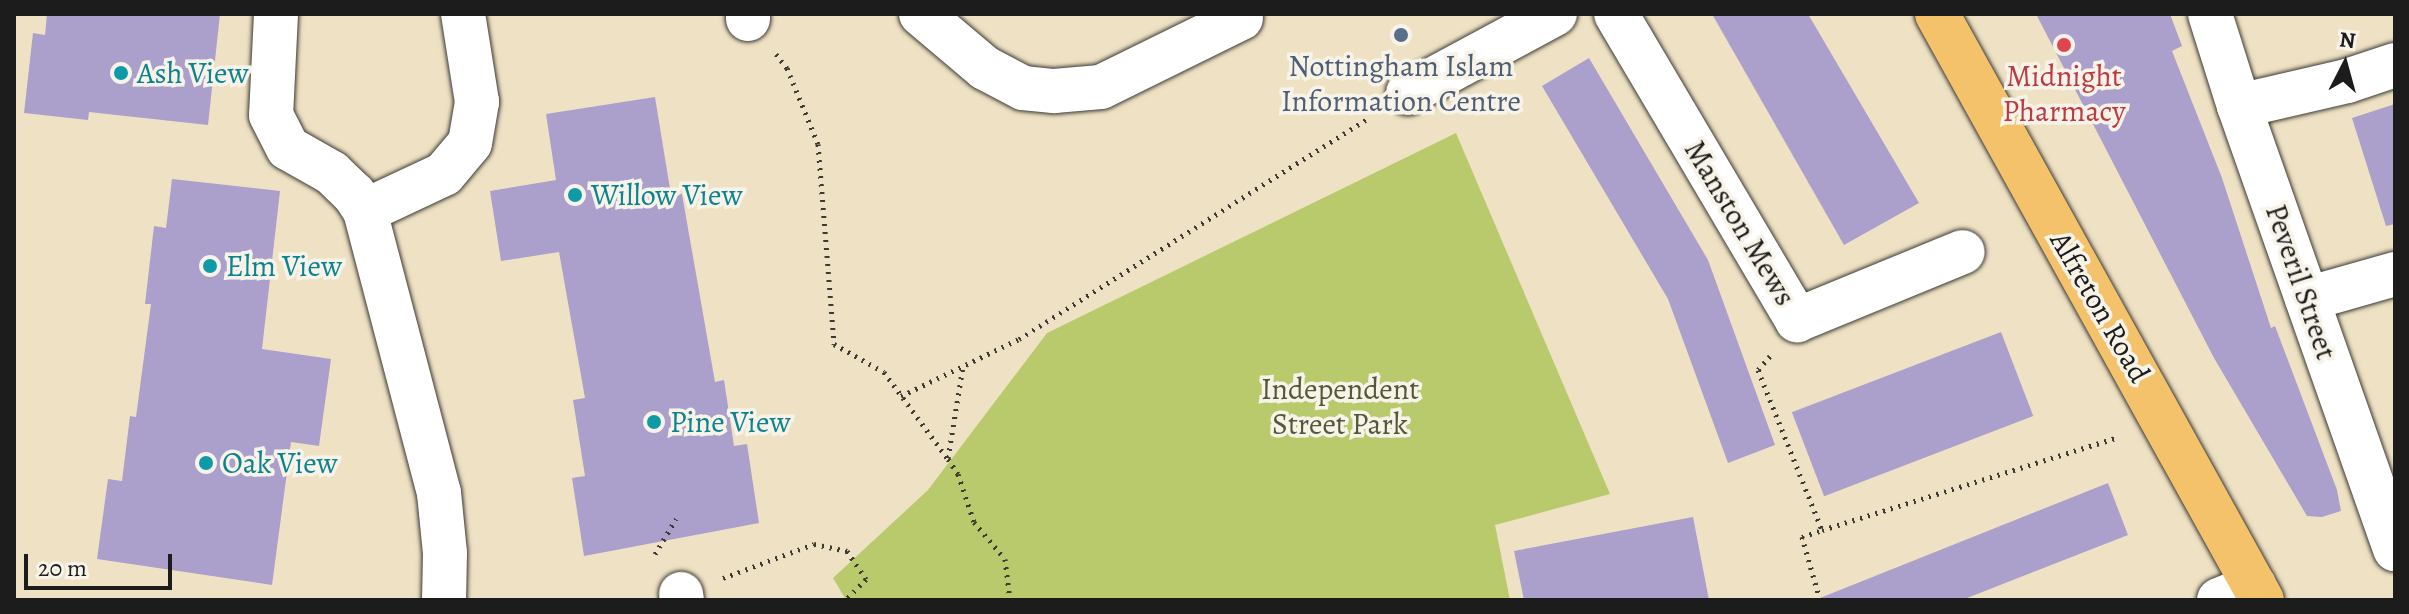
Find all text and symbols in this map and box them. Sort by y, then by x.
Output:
north arrow [2305,24,2385,104]
text: N [2338,24,2357,56]
marker: Nottingham Islam Information Centre [1392,26,1410,44]
marker: Midnight Pharmacy [2055,36,2073,54]
place label: Nottingham Islam Information Centre [1281,48,1521,118]
place label: Ash View [137,55,249,91]
place label: Midnight Pharmacy [2002,58,2126,128]
marker: Ash View [112,64,130,82]
street label: Manston Mews [1677,134,1803,312]
place label: Willow View [591,177,743,213]
marker: Willow View [566,186,584,204]
street label: Peveril Street [2258,200,2344,364]
street label: Alfreton Road [2042,225,2158,389]
place label: Elm View [226,248,342,284]
marker: Elm View [201,257,219,275]
park label: Independent Street Park [1261,371,1419,442]
place label: Pine View [670,404,791,440]
marker: Pine View [645,413,663,431]
place label: Oak View [222,445,338,481]
marker: Oak View [197,454,215,472]
scale bar [28,538,176,588]
text: 20 m [38,552,87,584]

